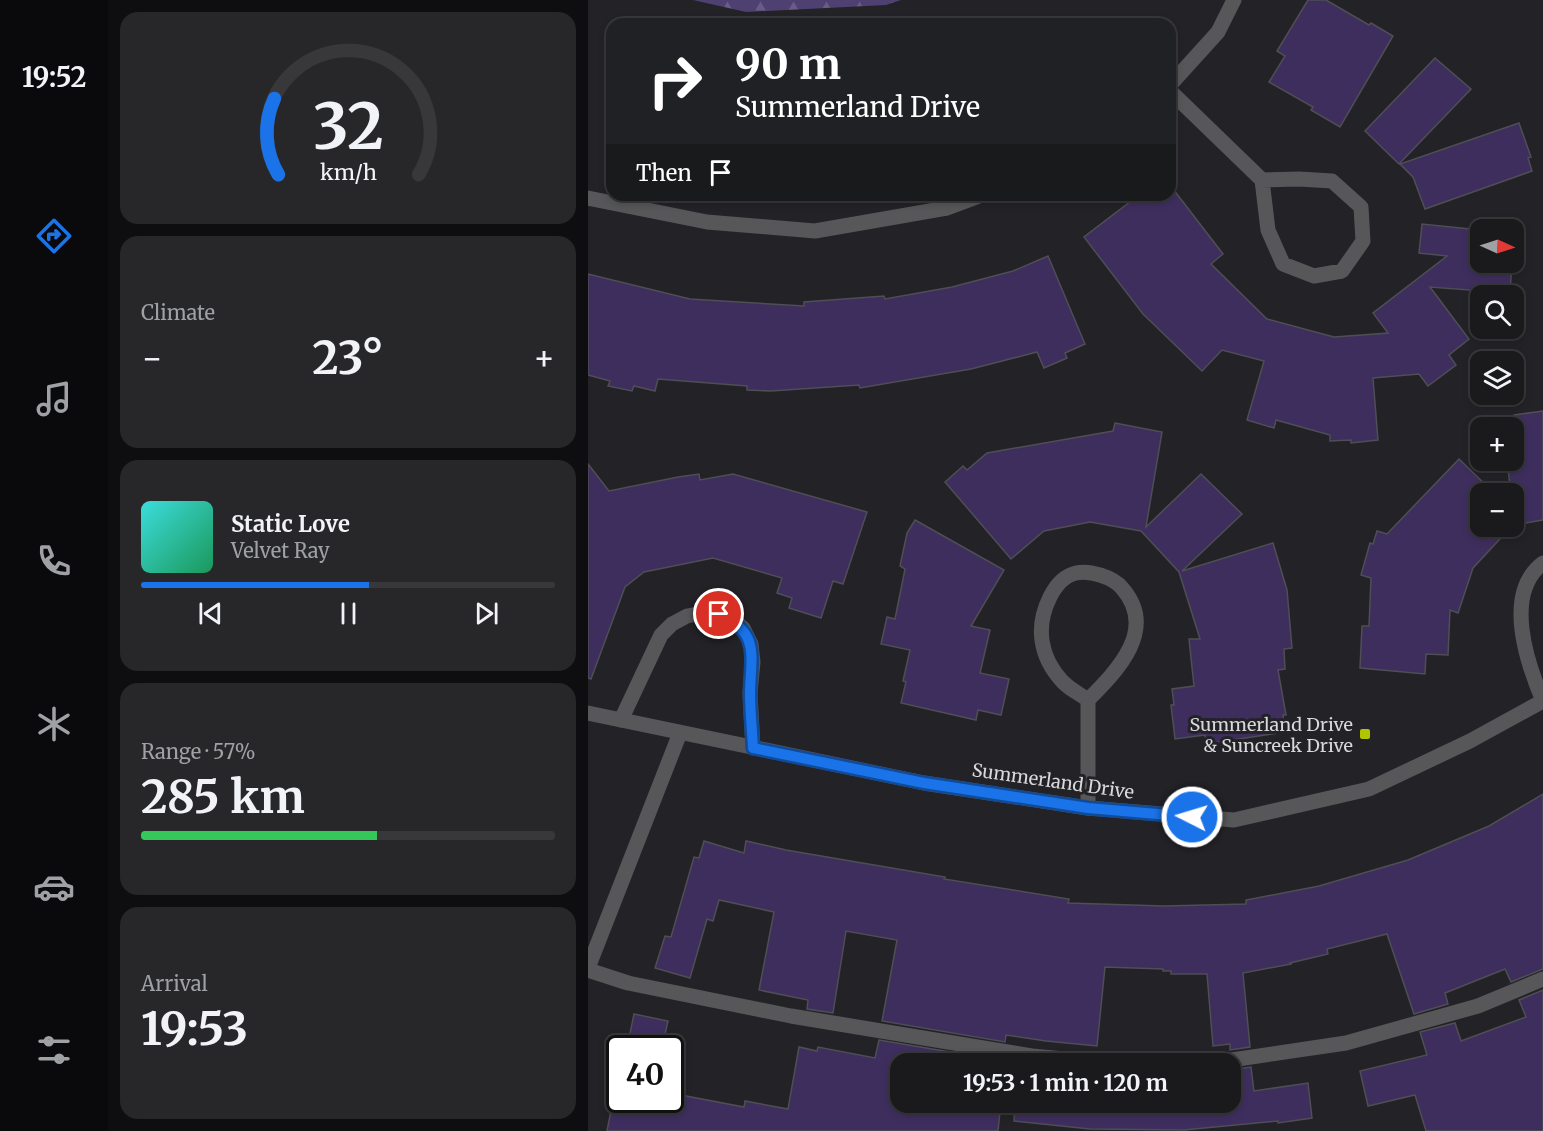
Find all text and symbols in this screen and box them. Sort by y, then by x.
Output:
text: 90 m [735,38,841,90]
icon: right [636,42,714,120]
text: 19:52 [22,60,86,94]
text: 32 [313,88,383,166]
text: Summerland Drive [735,90,980,124]
icon: arrive [704,156,737,189]
text: km/h [320,159,376,186]
text: Then [636,159,692,187]
icon: directions [33,215,75,257]
north arrow [1470,219,1524,273]
map controls [1470,219,1524,537]
button: search [1470,285,1524,339]
text: Climate [141,300,215,325]
text: 23° [312,330,384,386]
text: − [141,338,163,379]
text: + [533,338,555,379]
button: layers [1470,351,1524,405]
icon: music [33,378,75,420]
button: + [1470,417,1524,471]
button: − [1470,483,1524,537]
text: Static Love [231,510,350,538]
text: Velvet Ray [231,538,330,563]
icon: phone [33,540,75,582]
pin [693,588,744,639]
icon: previous [194,597,227,630]
icon: pause [332,597,365,630]
icon: next [470,597,503,630]
icon: arrive [702,597,735,630]
icon: climate [33,703,75,745]
place label: Summerland Drive & Suncreek Drive [1190,713,1353,757]
marker: Summerland Drive & Suncreek Drive [1358,727,1372,741]
text: Range · 57% [141,739,255,764]
street label: Summerland Drive [970,758,1136,804]
text: 285 km [141,769,305,825]
position arrow [1160,785,1224,849]
icon: car [33,866,75,908]
text: Arrival [141,971,208,996]
text: 19:53 [141,1001,248,1057]
icon: filters [33,1029,75,1071]
speed limit sign: 40 [606,1035,684,1113]
text: 19:53 · 1 min · 120 m [963,1069,1168,1097]

